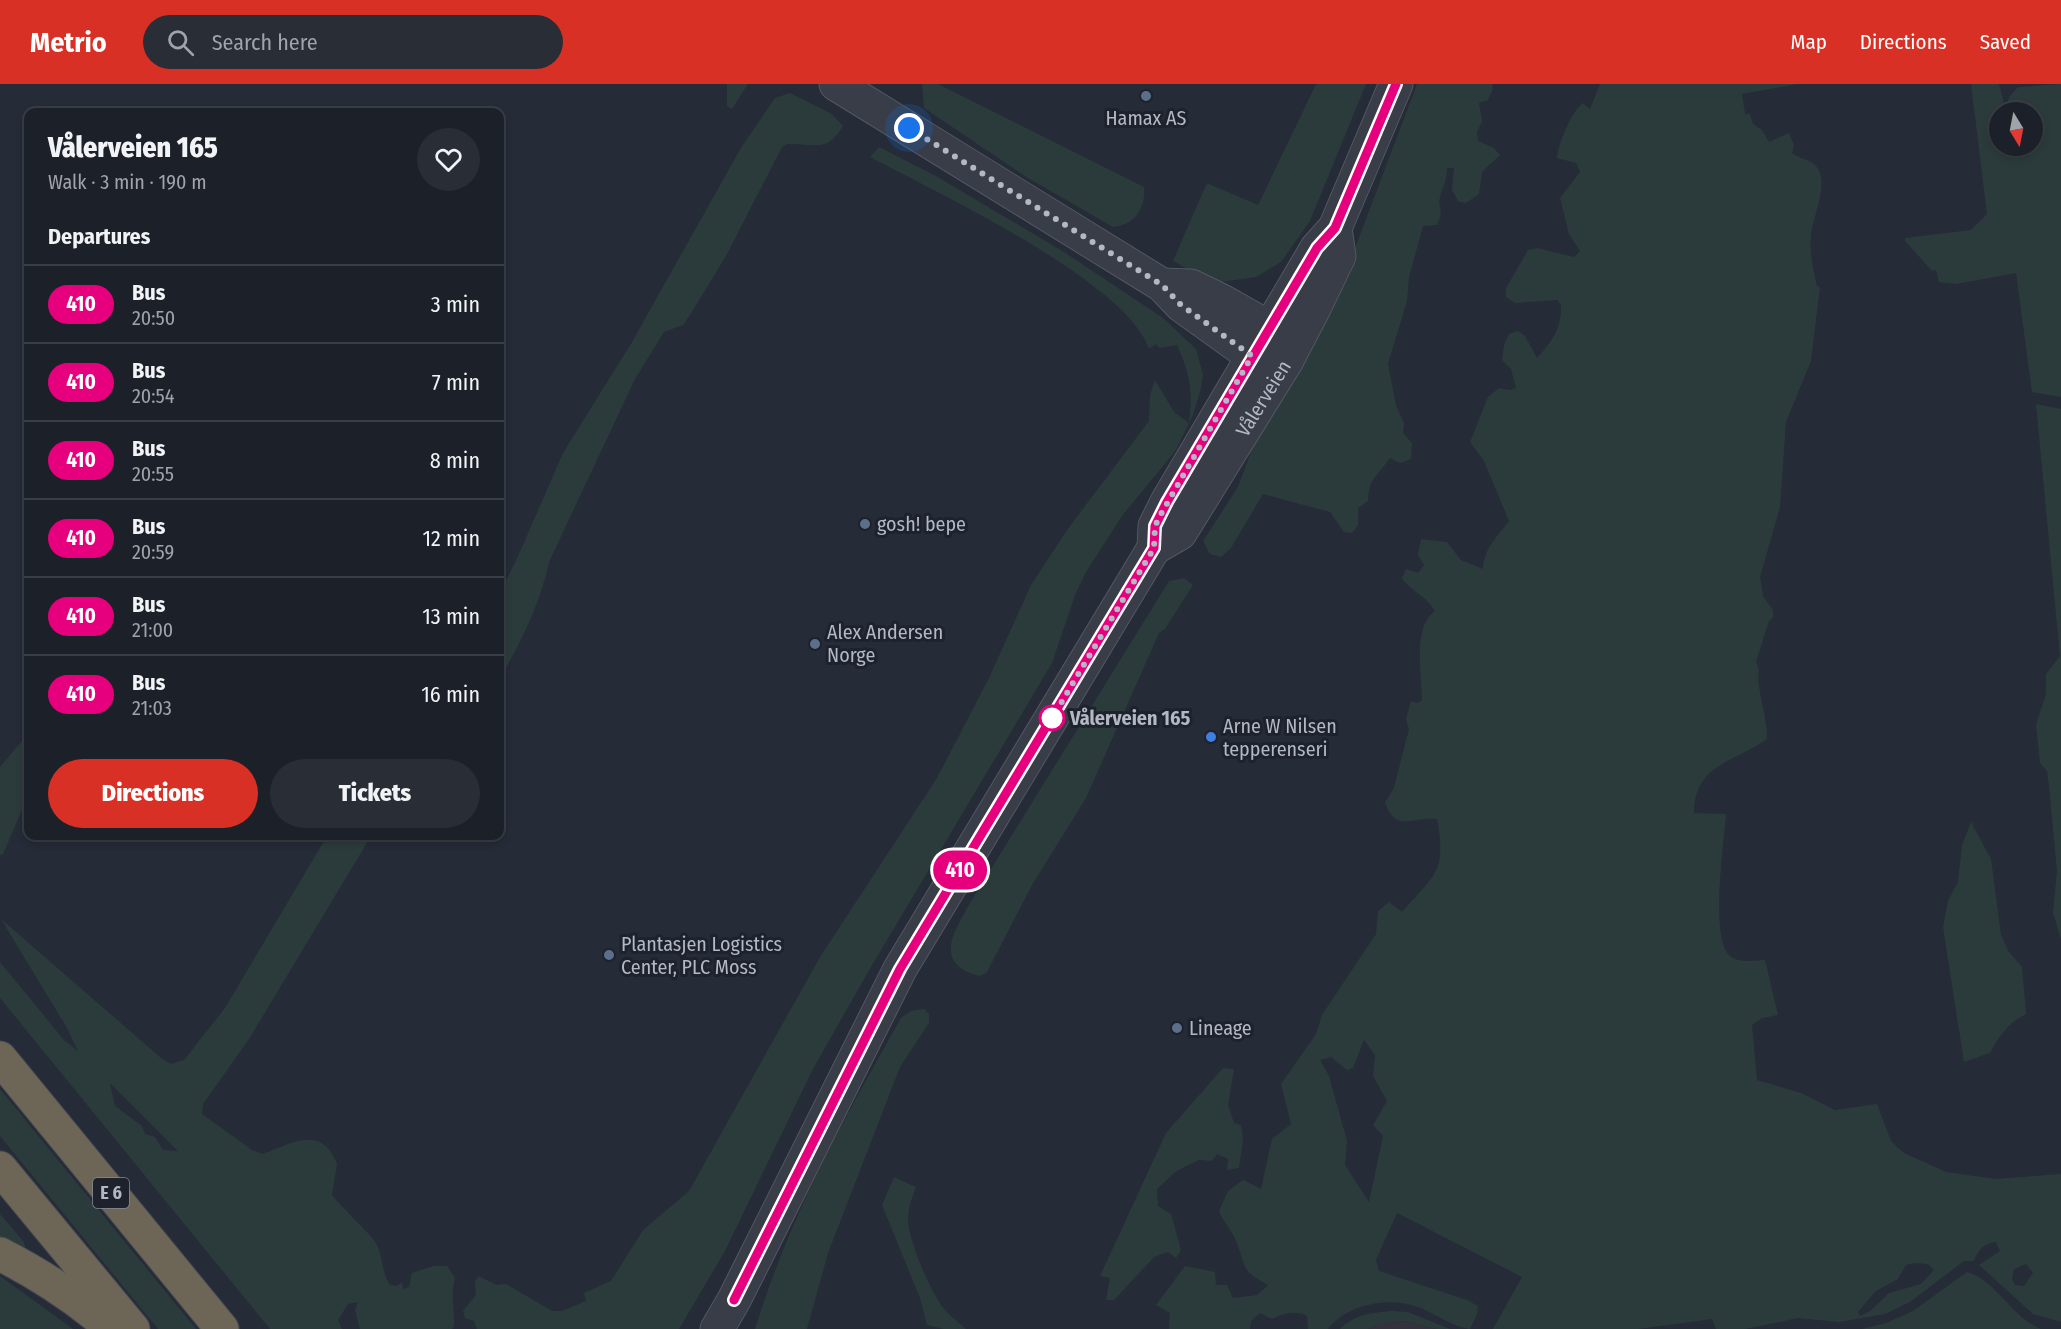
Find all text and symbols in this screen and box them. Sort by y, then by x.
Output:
search box [143,15,563,69]
text: Metrio [30,26,107,59]
icon: search [164,26,197,59]
text: Search here [212,29,318,56]
text: Map [1790,29,1827,55]
text: Directions [1860,29,1947,55]
text: Saved [1980,29,2031,55]
marker: Hamax AS [1139,89,1153,103]
north arrow [1989,102,2043,156]
map controls [1989,102,2043,156]
place label: Hamax AS [1106,106,1187,130]
your location [894,113,924,143]
button: heart [417,128,480,191]
text: Vålerveien 165 [48,131,218,164]
text: Walk · 3 min · 190 m [48,170,207,194]
text: Departures [48,223,150,250]
text: Bus [132,279,165,306]
text: 410 [66,291,96,317]
text: 3 min [431,291,480,318]
text: 20:50 [132,306,175,330]
street label: Vålerveien [1231,356,1296,441]
text: Bus [132,357,165,384]
text: 410 [66,369,96,395]
text: 7 min [432,369,480,396]
text: 20:54 [132,384,174,408]
text: Bus [132,435,165,462]
text: 410 [66,447,96,473]
text: 8 min [430,447,480,474]
text: 20:55 [132,462,174,486]
place label: gosh! bepe [877,512,966,536]
text: Bus [132,513,165,540]
marker: gosh! bepe [858,517,872,531]
text: 410 [66,525,96,551]
text: 12 min [422,525,480,552]
text: 20:59 [132,540,174,564]
text: Bus [132,591,165,618]
text: 410 [66,603,96,629]
text: 13 min [422,603,480,630]
text: 21:00 [132,618,173,642]
place label: Alex Andersen Norge [827,620,943,667]
marker: Alex Andersen Norge [808,637,822,651]
text: Bus [132,669,165,696]
text: 410 [66,681,96,707]
text: 16 min [421,681,480,708]
text: 21:03 [132,696,172,720]
marker: Vålerveien 165 [1039,705,1065,731]
place label: Vålerveien 165 [1069,706,1190,730]
place label: Arne W Nilsen tepperenseri [1223,714,1337,761]
marker: Arne W Nilsen tepperenseri [1204,730,1218,744]
button: Directions [48,759,258,828]
button: Tickets [270,759,480,828]
line badge: 410 [926,850,994,890]
text: 410 [945,857,975,883]
place label: Plantasjen Logistics Center, PLC Moss [621,932,782,979]
marker: Plantasjen Logistics Center, PLC Moss [602,948,616,962]
place label: Lineage [1189,1016,1252,1040]
marker: Lineage [1170,1021,1184,1035]
road number: E 6 [93,1178,129,1208]

